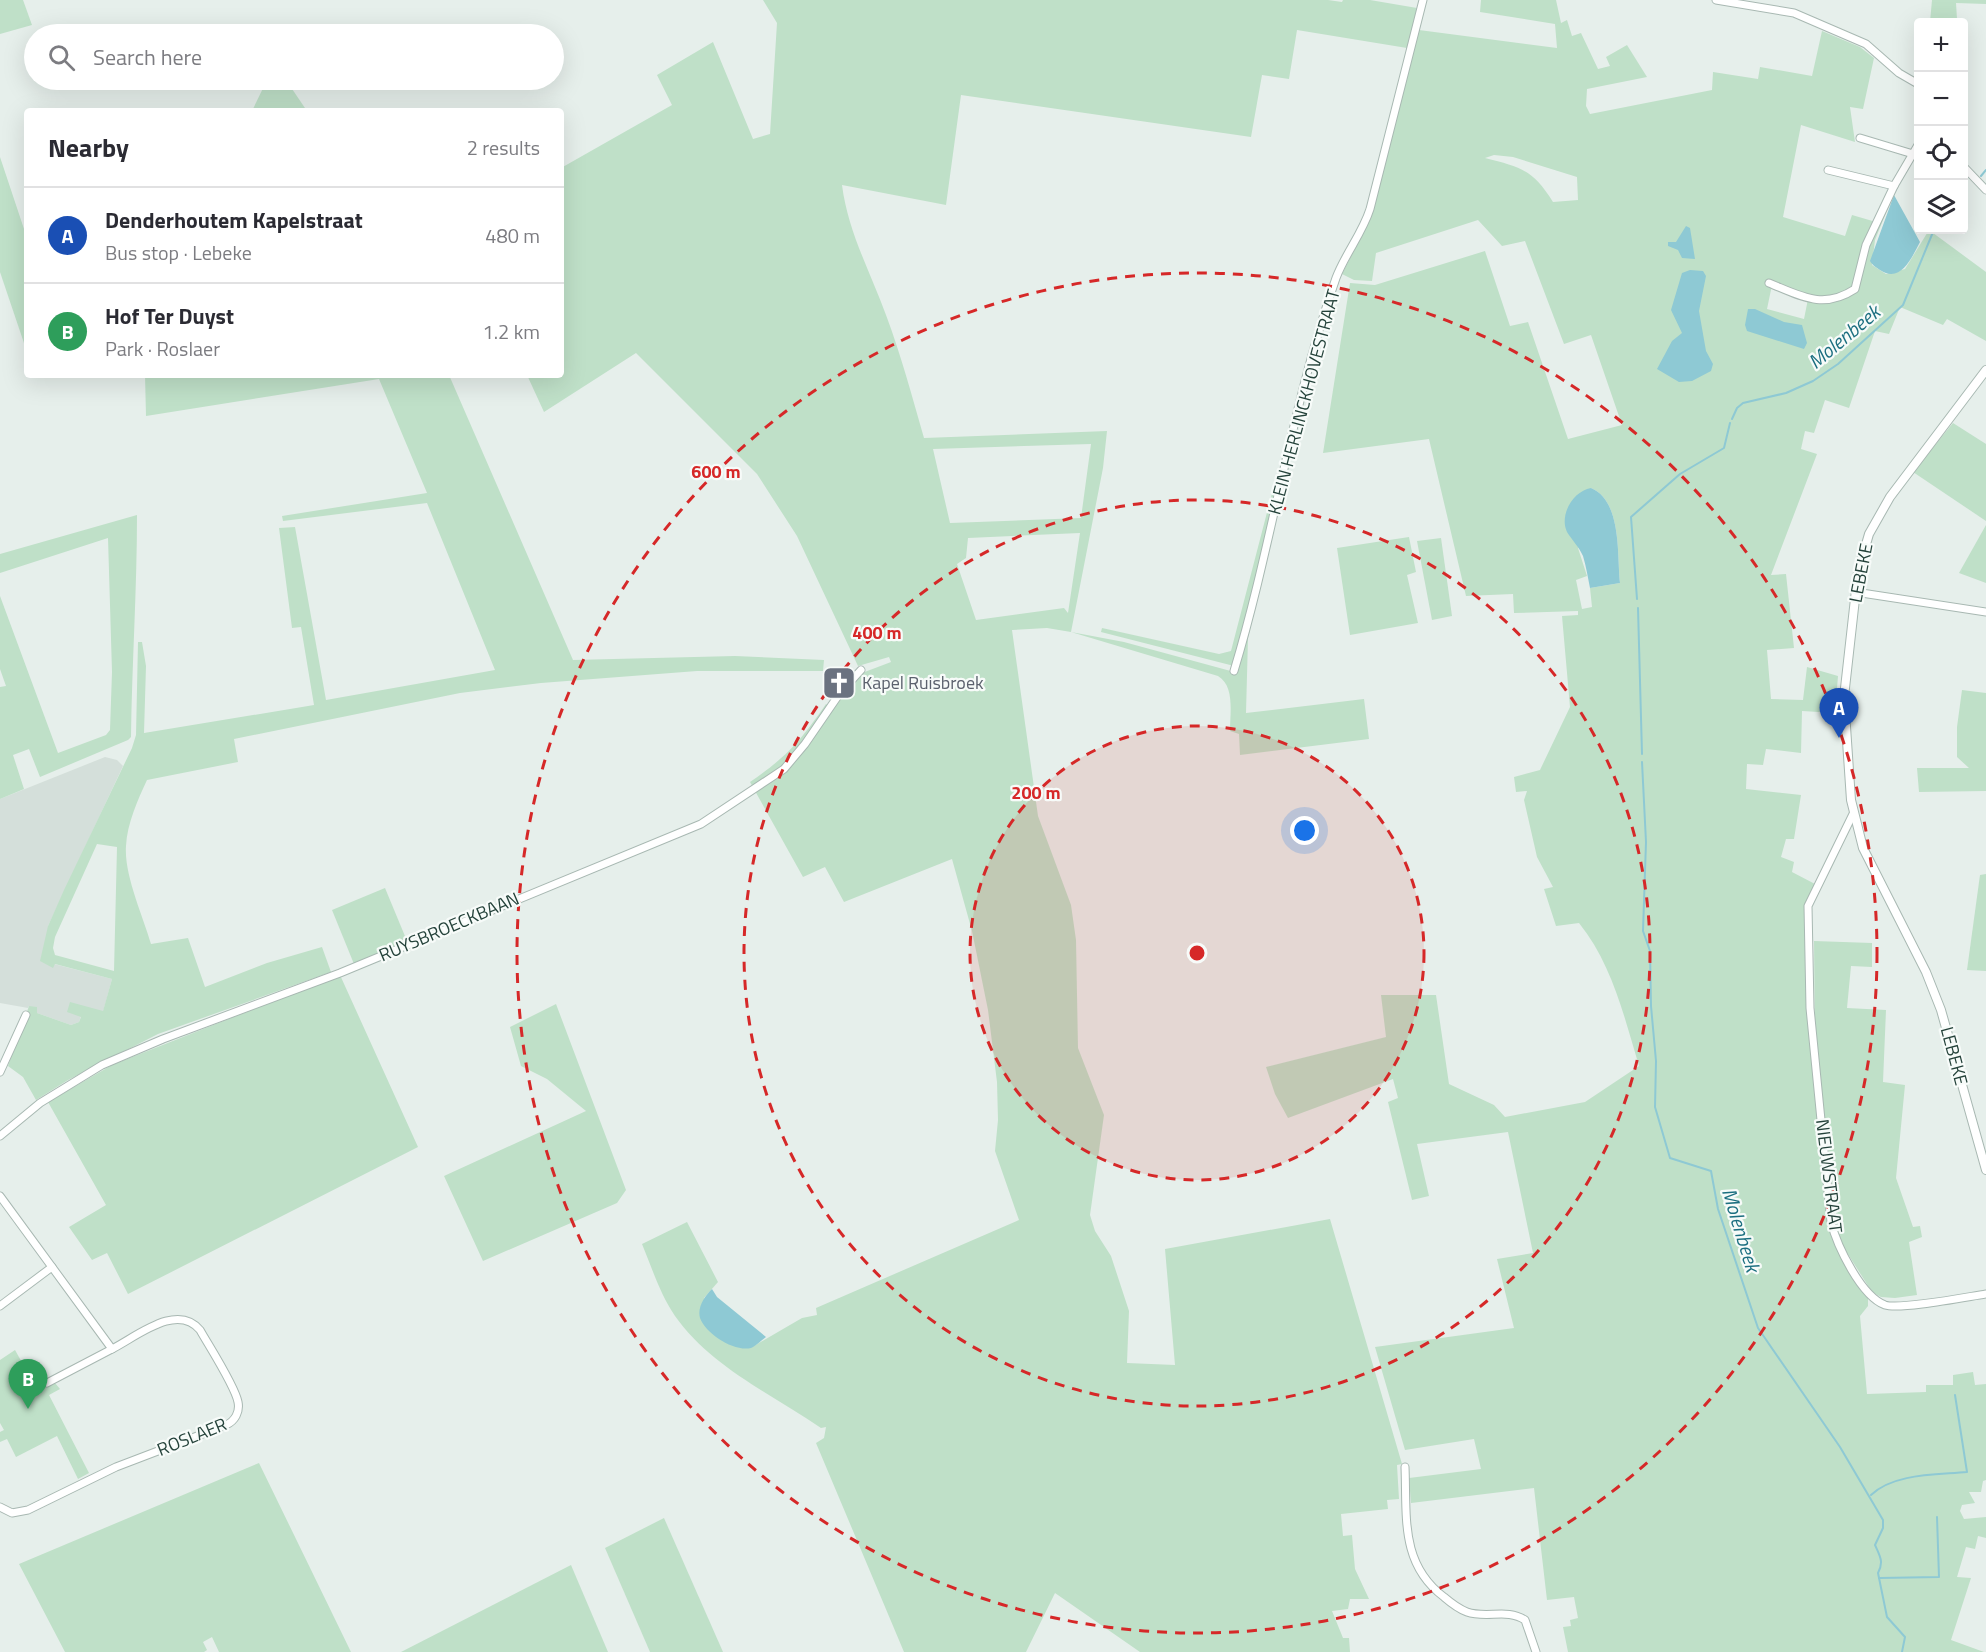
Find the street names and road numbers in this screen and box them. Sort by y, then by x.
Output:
street label: KLEIN HERLINCKHOVESTRAAT [1260,286,1347,518]
street label: LEBEKE [1842,541,1879,605]
street label: RUYSBROECKBAAN [374,885,523,968]
street label: LEBEKE [1934,1023,1975,1088]
street label: NIEUWSTRAAT [1809,1118,1850,1235]
street label: ROSLAER [153,1410,231,1463]

